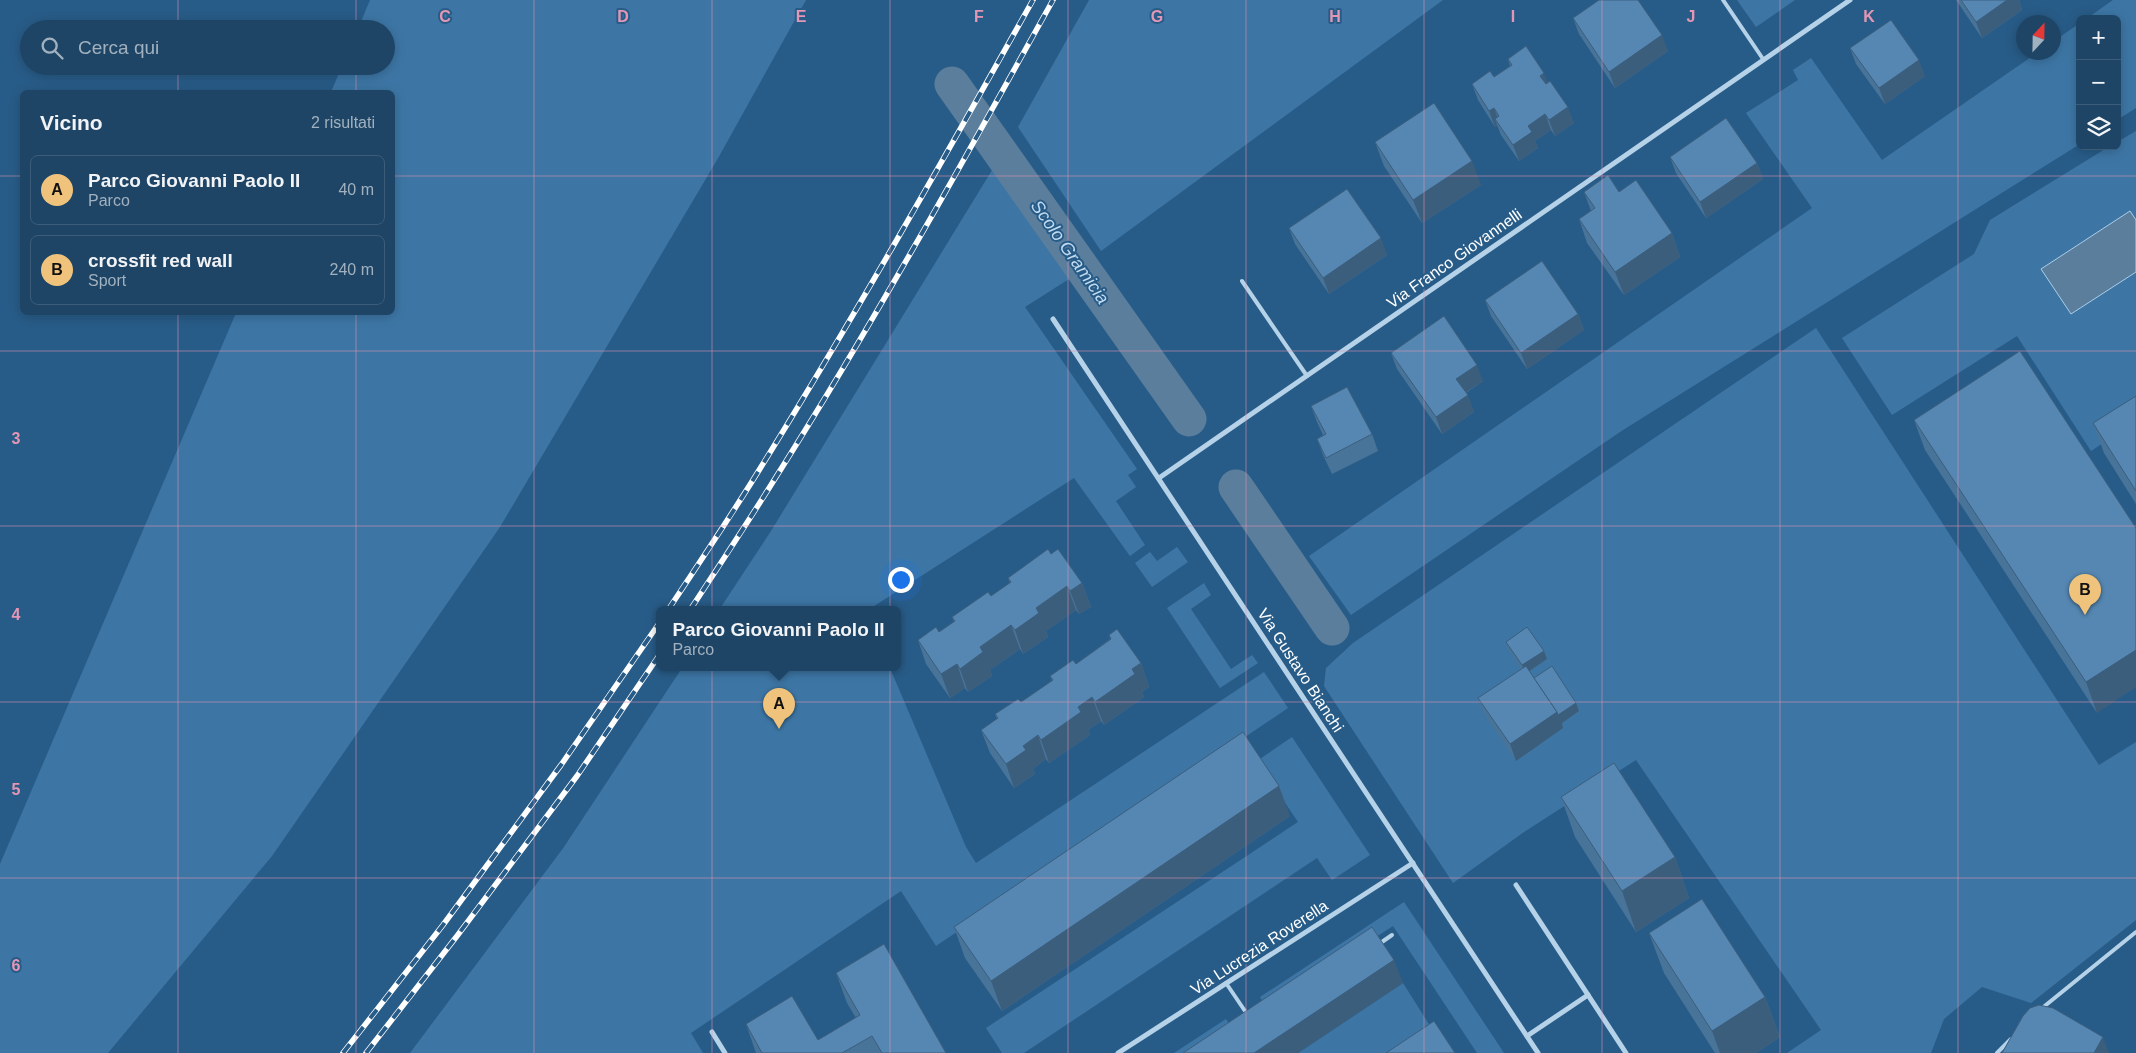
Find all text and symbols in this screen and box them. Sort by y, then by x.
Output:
text: C [439,8,451,25]
text: D [617,8,629,25]
text: E [796,8,807,25]
text: F [974,8,984,25]
text: G [1151,8,1163,25]
text: H [1329,8,1341,25]
text: I [1511,8,1515,25]
text: J [1687,8,1695,25]
text: K [1863,8,1875,25]
north arrow [2016,15,2061,60]
map controls [2076,15,2121,150]
button: + [2076,15,2121,60]
search box [20,20,395,75]
icon: search [38,34,66,62]
text: Cerca qui [78,37,159,58]
button: − [2076,60,2121,105]
button: layers [2076,105,2121,150]
text: Vicino [40,111,103,134]
text: 2 risultati [311,114,375,131]
text: Parco Giovanni Paolo II [88,170,300,191]
text: A [51,181,63,198]
text: 40 m [338,181,374,198]
text: Parco [88,192,130,209]
water label: Scolo Gramicia [1027,196,1113,308]
street label: Via Franco Giovannelli [1384,205,1525,311]
text: crossfit red wall [88,250,233,271]
text: B [51,261,63,278]
text: 240 m [330,261,374,278]
text: Sport [88,272,126,289]
text: 3 [12,430,21,447]
your location [888,567,914,593]
pin: B [2069,574,2101,615]
street label: Via Gustavo Bianchi [1254,605,1347,735]
text: 4 [12,606,21,623]
popup [656,606,901,671]
text: Parco Giovanni Paolo II [672,619,885,640]
text: Parco [672,641,714,658]
pin: A [763,688,795,729]
text: 5 [12,781,21,798]
street label: Via Lucrezia Roverella [1188,897,1331,998]
text: 6 [12,957,21,974]

